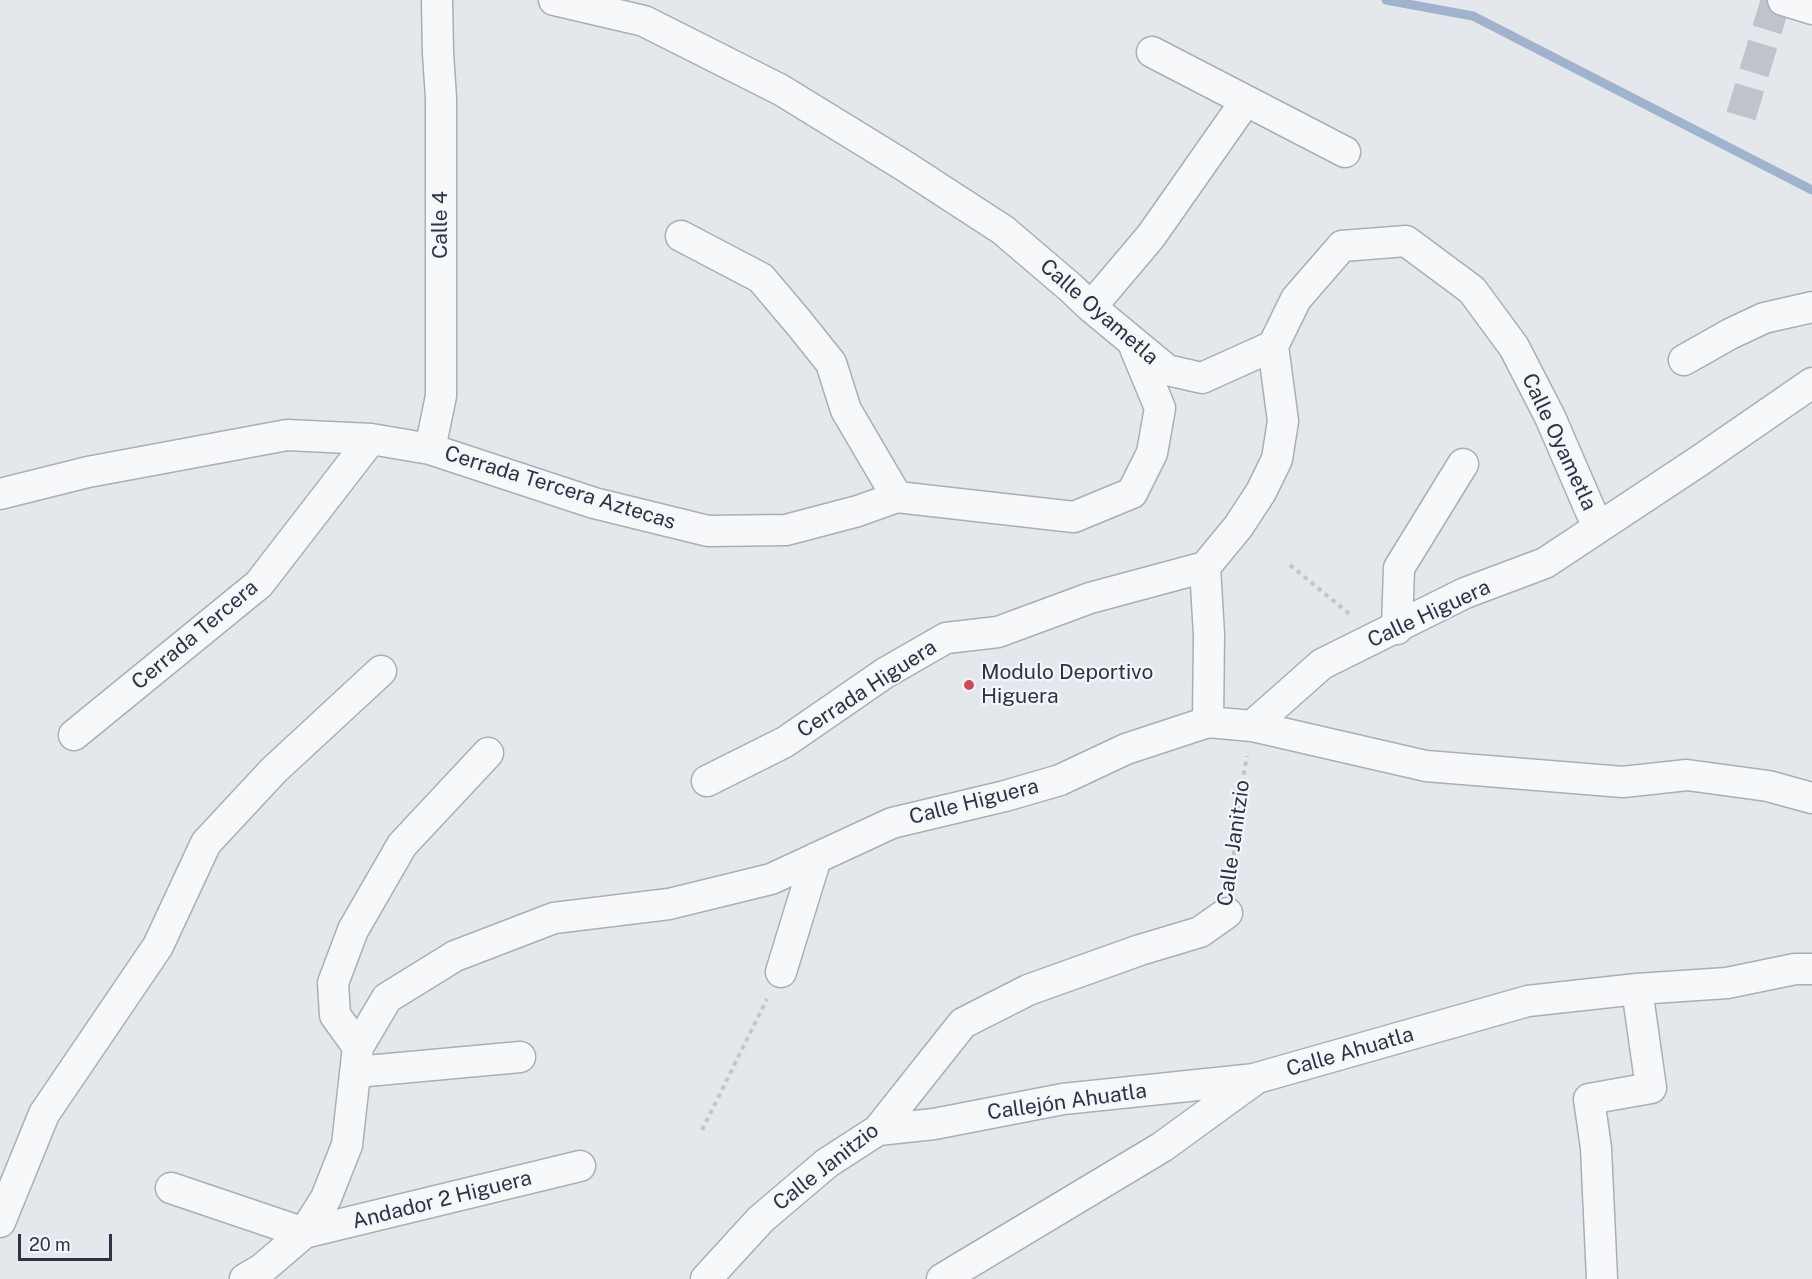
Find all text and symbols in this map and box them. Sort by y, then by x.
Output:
street label: Calle 4 [428,191,454,259]
street label: Calle Oyametla [1035,254,1163,370]
street label: Calle Oyametla [1516,369,1602,515]
street label: Cerrada Tercera Aztecas [441,441,679,535]
street label: Cerrada Tercera [127,575,263,695]
street label: Calle Higuera [1364,575,1494,653]
street label: Cerrada Higuera [793,635,941,743]
place label: Modulo Deportivo Higuera [981,660,1153,710]
marker: Modulo Deportivo Higuera [962,678,976,692]
street label: Calle Higuera [907,774,1041,830]
street label: Calle Janitzio [1213,778,1255,908]
street label: Calle Ahuatla [1283,1022,1417,1082]
street label: Callejón Ahuatla [986,1078,1148,1126]
street label: Calle Janitzio [768,1118,884,1216]
street label: Andador 2 Higuera [350,1166,534,1234]
scale bar [21,1222,116,1260]
text: 20 m [29,1234,71,1255]

